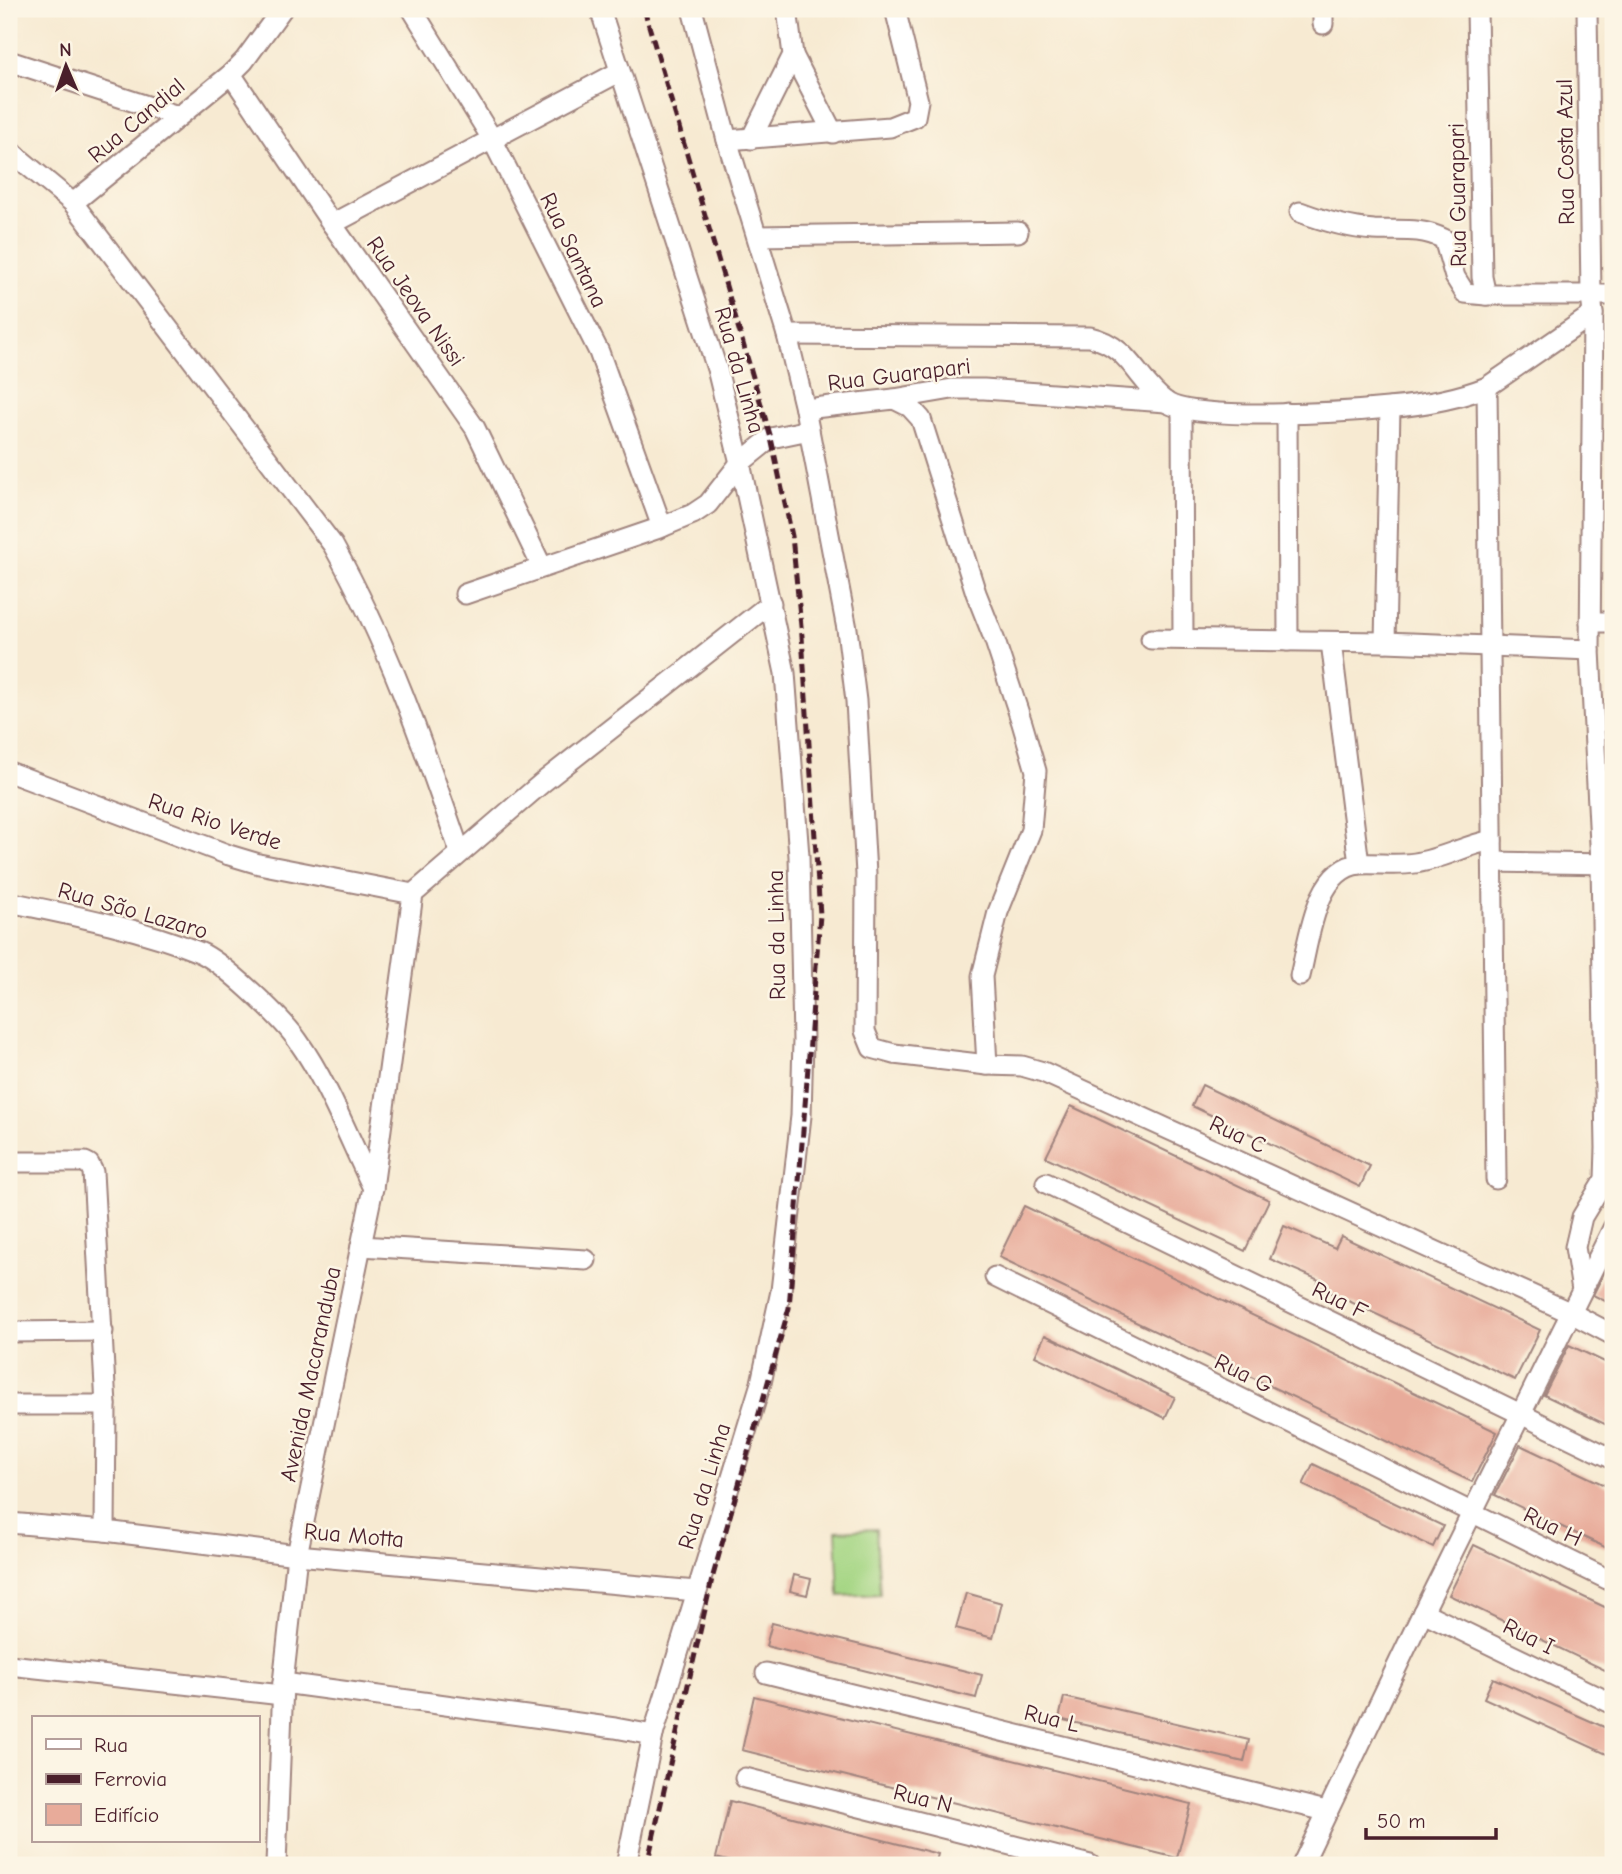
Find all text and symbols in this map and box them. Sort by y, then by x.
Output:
north arrow [32,32,102,102]
text: N [59,39,72,61]
street label: Rua Candial [82,72,190,169]
street label: Rua Costa Azul [1551,79,1580,225]
street label: Rua Guarapari [1443,123,1472,267]
street label: Rua Santana [534,188,613,312]
street label: Rua Jeova Nissi [361,231,470,371]
street label: Rua da Linha [709,304,770,437]
street label: Rua Guarapari [826,352,972,397]
street label: Rua Rio Verde [145,787,285,856]
street label: Rua da Linha [762,870,791,1000]
street label: Rua São Lazaro [55,876,211,945]
street label: Rua C [1205,1110,1270,1159]
street label: Avenida Macaranduba [274,1264,346,1484]
street label: Rua F [1308,1276,1373,1326]
street label: Rua G [1210,1348,1277,1399]
street label: Rua da Linha [673,1420,736,1552]
street label: Rua H [1519,1501,1586,1552]
street label: Rua Motta [303,1518,405,1553]
street label: Rua I [1499,1612,1559,1660]
street label: Rua L [1021,1699,1083,1739]
legend [32,1716,259,1842]
text: Rua [94,1733,128,1757]
text: Ferrovia [94,1767,167,1791]
street label: Rua N [890,1778,955,1819]
scale bar [1366,1797,1496,1841]
text: Edifício [94,1803,159,1827]
text: 50 m [1377,1809,1426,1833]

